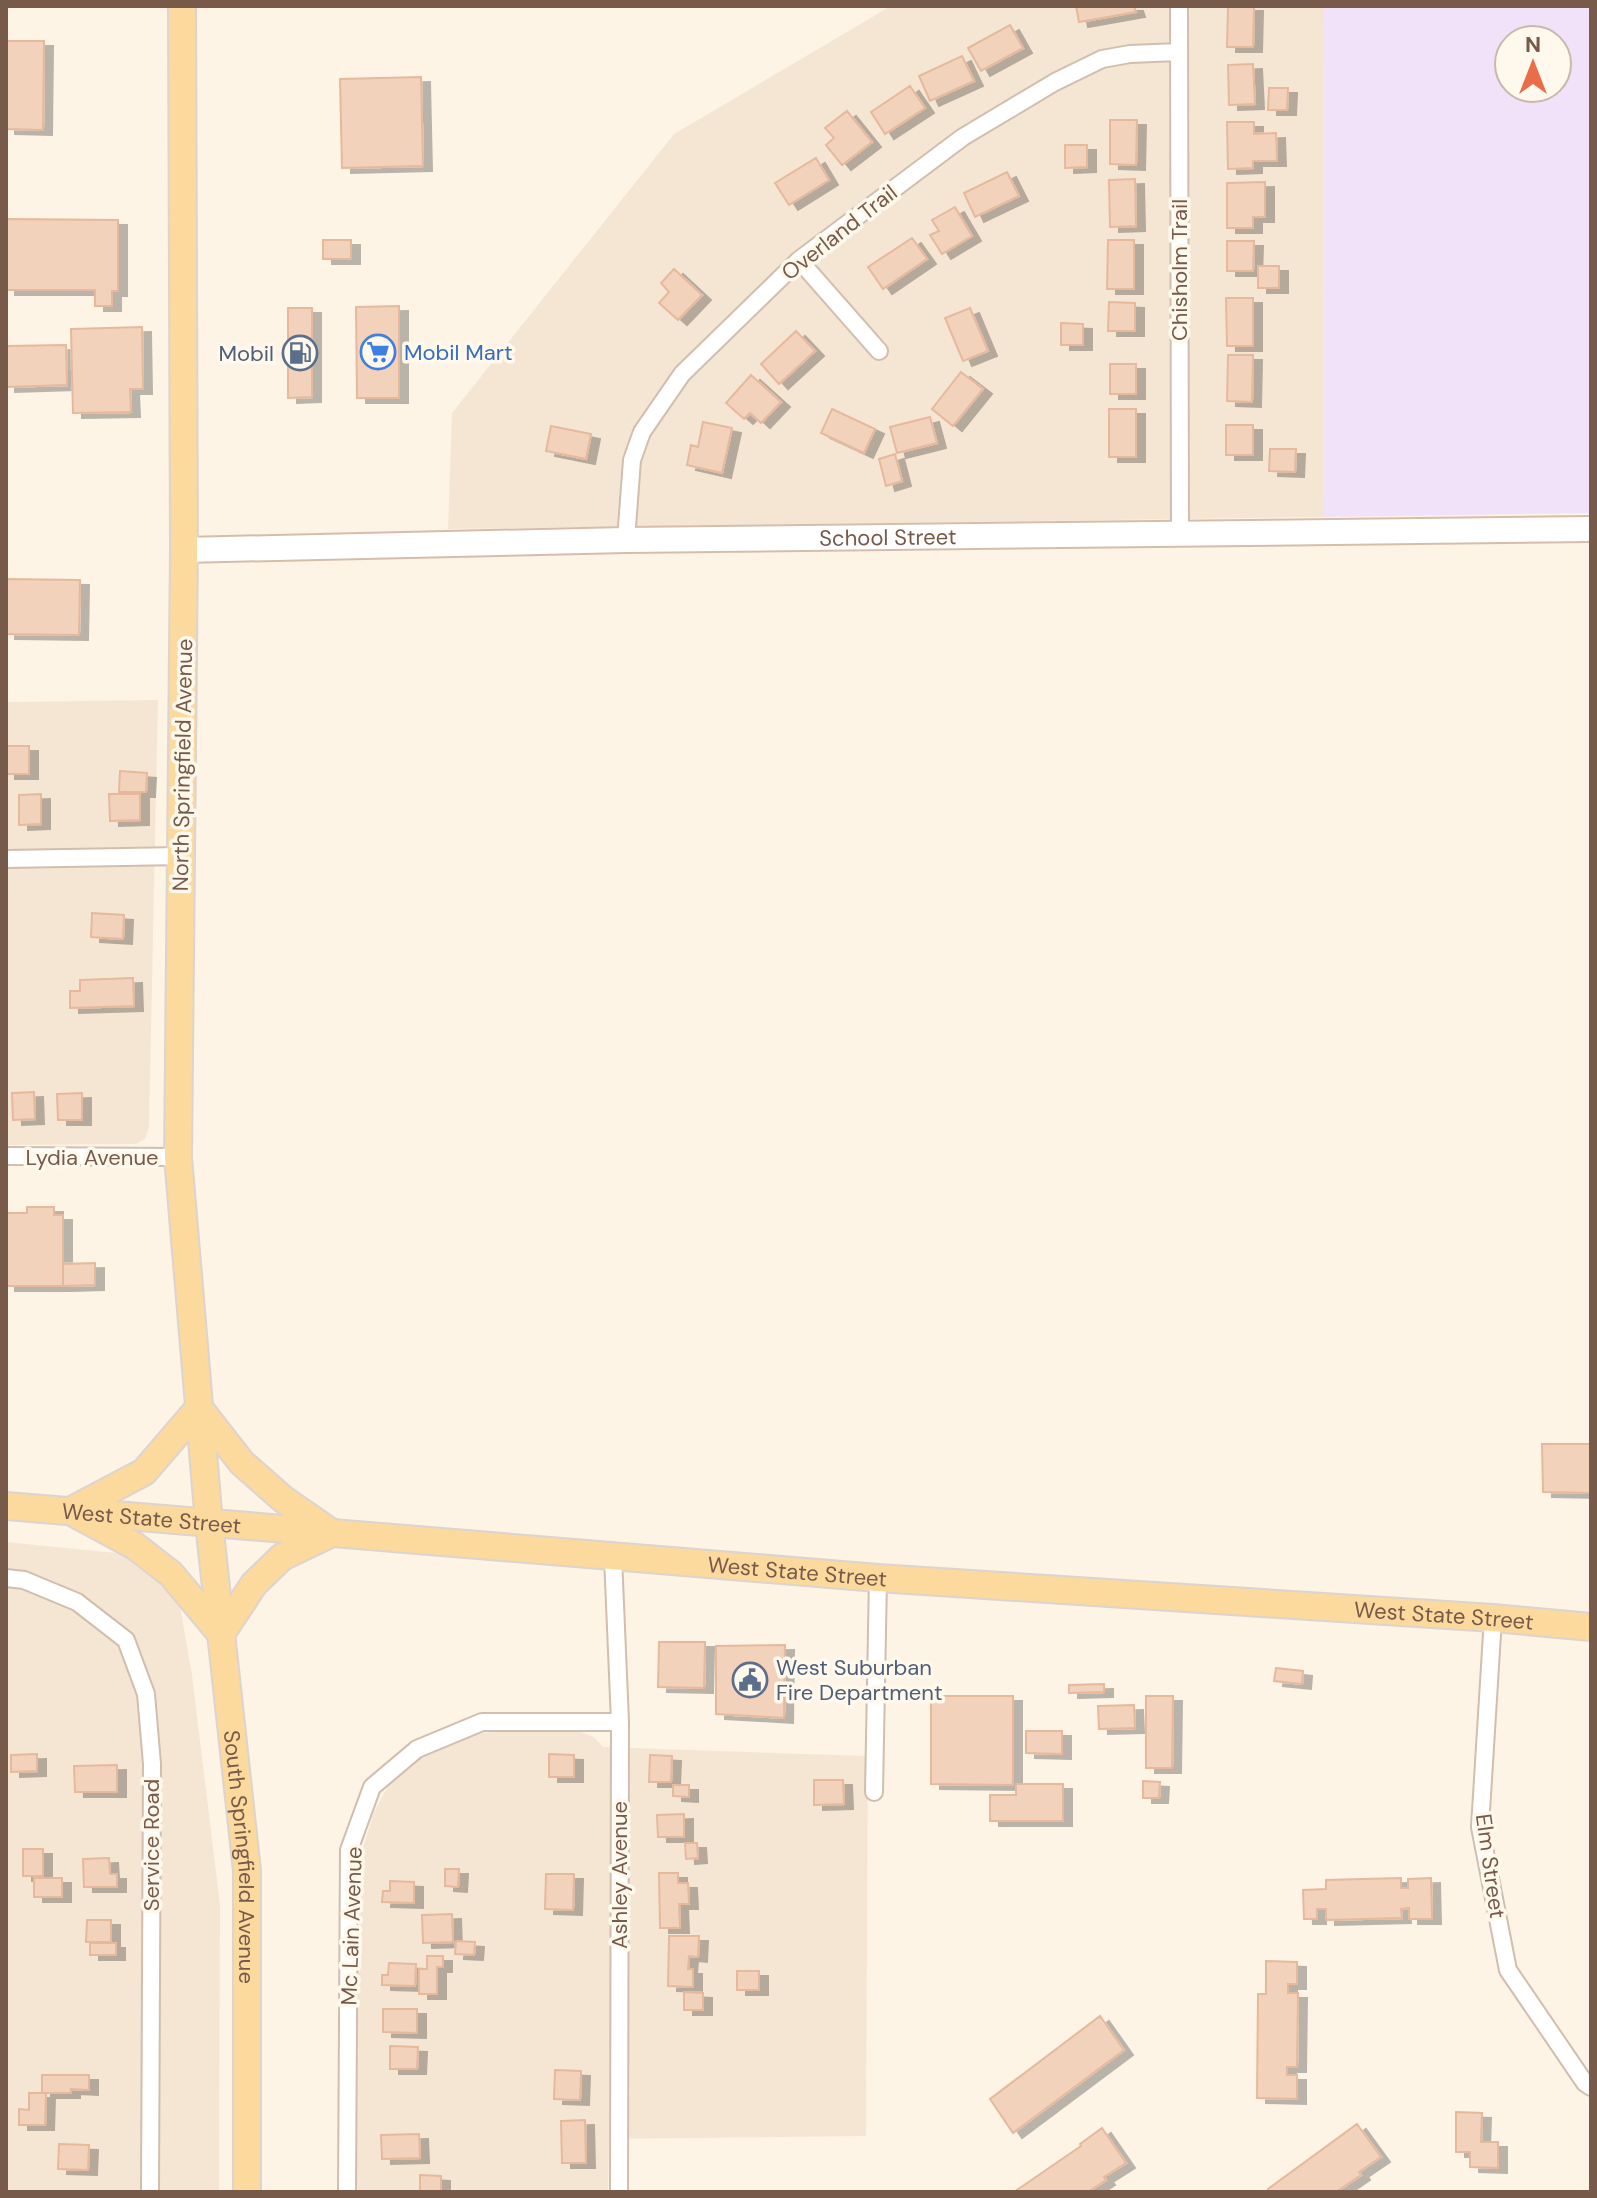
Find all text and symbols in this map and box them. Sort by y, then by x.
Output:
north arrow [1493,24,1573,104]
text: N [1525,30,1541,59]
street label: Overland Trail [776,178,903,287]
street label: Chisholm Trail [1165,199,1194,341]
supermarket icon: Mobil Mart [359,333,397,371]
fuel station icon: Mobil [281,334,319,372]
place label: Mobil Mart [404,338,513,367]
place label: Mobil [218,339,274,368]
street label: School Street [819,522,957,553]
street label: North Springfield Avenue [166,638,199,892]
street label: Lydia Avenue [25,1143,159,1172]
street label: West State Street [61,1497,242,1540]
street label: West State Street [706,1550,888,1594]
street label: West State Street [1353,1595,1535,1637]
place label: West Suburban Fire Department [776,1653,943,1707]
public building icon: West Suburban Fire Department [731,1661,769,1699]
street label: South Springfield Avenue [217,1729,261,1984]
street label: Service Road [137,1779,166,1911]
street label: Ashley Avenue [605,1801,634,1949]
street label: Elm Street [1469,1812,1512,1920]
street label: Mc Lain Avenue [334,1846,369,2006]

